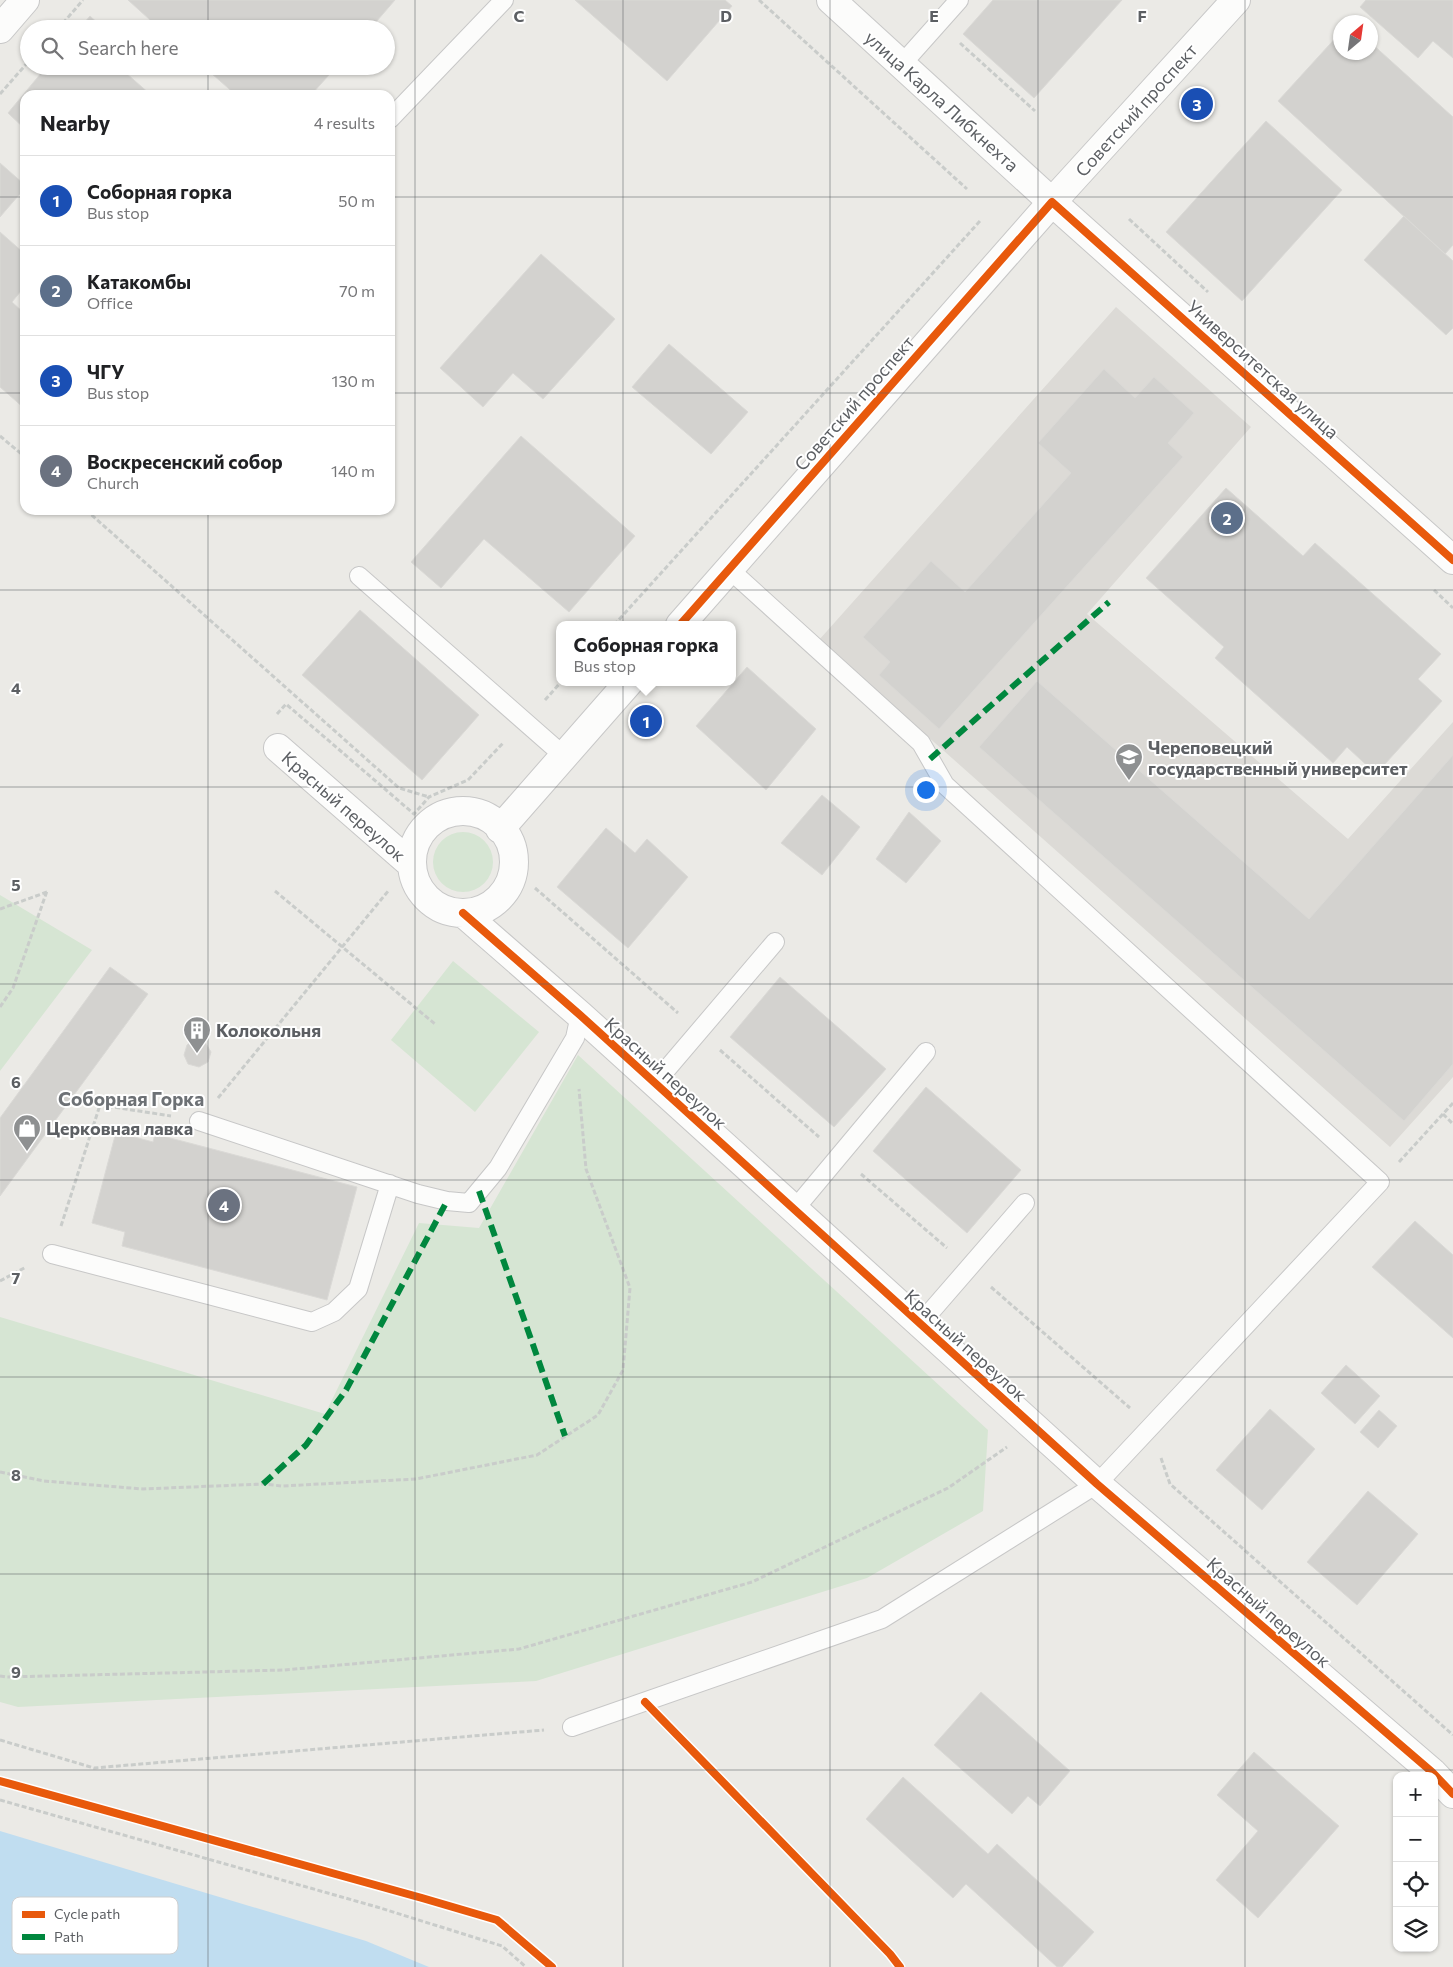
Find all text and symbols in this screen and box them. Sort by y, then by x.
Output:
text: C [514,6,525,25]
text: D [720,6,732,25]
text: E [929,6,939,25]
text: F [1137,6,1147,25]
north arrow [1333,15,1378,60]
search box [20,20,395,75]
street label: улица Карла Либкнехта [861,26,1023,176]
icon: search [38,34,66,62]
text: Search here [78,36,178,59]
street label: Советский проспект [1070,39,1202,181]
pin: 3 [1181,85,1213,123]
text: Nearby [40,110,110,135]
text: 4 results [314,113,375,132]
text: Соборная горка [87,180,232,203]
text: 1 [52,191,60,210]
text: 50 m [338,191,375,210]
text: Bus stop [87,203,149,222]
text: Катакомбы [87,270,191,293]
text: 2 [51,281,61,300]
text: 70 m [339,281,375,300]
text: Office [87,293,133,312]
street label: Университетская улица [1183,295,1343,443]
street label: Советский проспект [789,331,919,475]
text: ЧГУ [87,360,124,383]
text: 3 [51,371,61,390]
text: 130 m [332,371,375,390]
text: Bus stop [87,383,149,402]
text: Воскресенский собор [87,450,283,473]
text: 4 [51,461,61,480]
text: 140 m [331,461,375,480]
text: Church [87,473,139,492]
pin: 2 [1211,499,1243,537]
popup [556,621,736,686]
text: Соборная горка [574,633,718,656]
text: Bus stop [574,656,636,675]
text: 4 [11,678,21,697]
pin: 1 [630,702,662,740]
place label: Череповецкий государственный университет [1148,736,1408,779]
school or university icon: Череповецкий государственный университет [1114,742,1144,781]
street label: Красный переулок [278,746,411,866]
your location [913,777,939,803]
text: 5 [11,875,21,894]
street label: Красный переулок [600,1012,732,1134]
building icon: Колокольня [182,1015,212,1054]
place label: Колокольня [216,1019,321,1041]
text: 6 [11,1072,21,1091]
district label: Соборная Горка [58,1087,204,1110]
shop icon: Церковная лавка [12,1113,42,1152]
place label: Церковная лавка [46,1117,193,1139]
pin: 4 [208,1186,240,1224]
text: 7 [12,1268,21,1287]
street label: Красный переулок [900,1284,1032,1406]
text: 8 [11,1465,21,1484]
street label: Красный переулок [1203,1552,1336,1672]
text: 9 [11,1662,21,1681]
map controls [1393,1772,1438,1952]
button: + [1393,1772,1438,1817]
button: − [1393,1817,1438,1862]
button: locate [1393,1862,1438,1907]
legend [12,1897,178,1954]
text: Cycle path [54,1905,120,1922]
button: layers [1393,1907,1438,1952]
text: Path [54,1928,84,1945]

